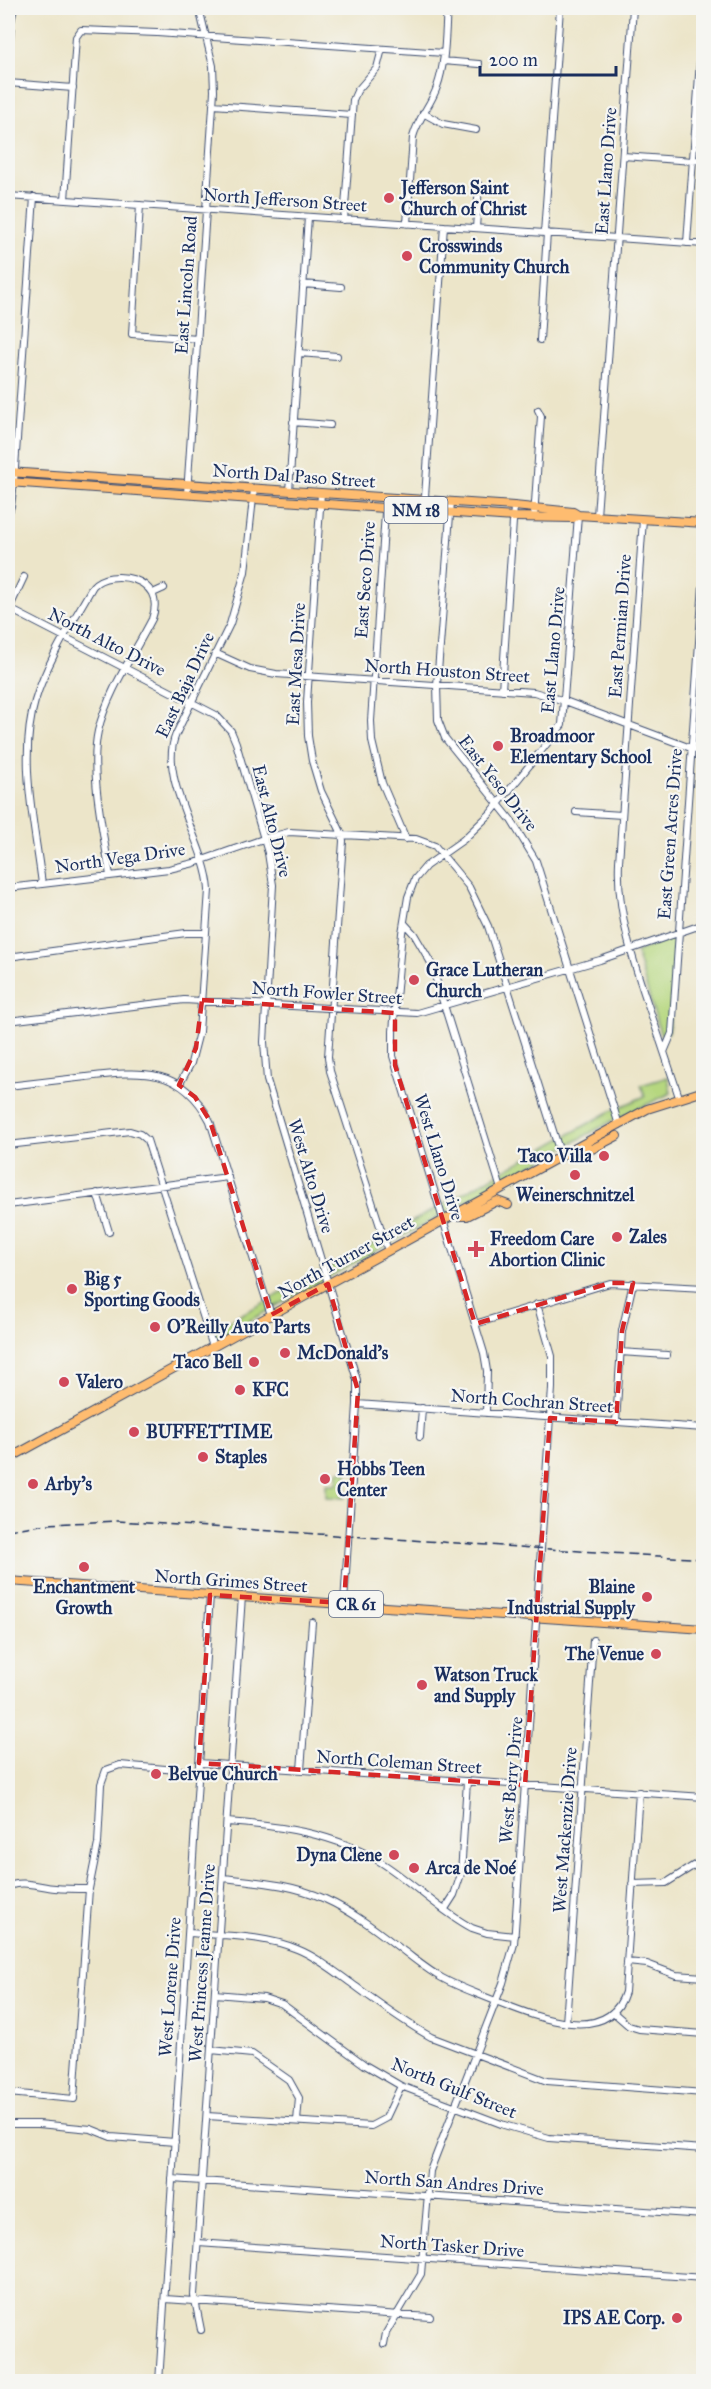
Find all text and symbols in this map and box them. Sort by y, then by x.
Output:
scale bar [480,39,616,77]
text: 200 m [489,49,538,71]
street label: East Llano Drive [591,107,621,235]
place label: Jefferson Saint Church of Christ [399,177,528,220]
street label: North Jefferson Street [202,183,369,218]
marker: Jefferson Saint Church of Christ [382,191,396,205]
street label: East Lincoln Road [170,215,202,355]
place label: Crosswinds Community Church [419,235,570,279]
marker: Crosswinds Community Church [400,249,414,263]
street label: North Dal Paso Street [212,459,377,493]
road number: NM 18 [384,497,448,523]
street label: East Seco Drive [350,521,380,639]
street label: East Permian Drive [604,553,636,699]
street label: East Llano Drive [536,585,570,715]
street label: East Mesa Drive [282,602,310,726]
street label: North Alto Drive [44,603,170,681]
street label: East Baja Drive [151,629,219,741]
street label: North Houston Street [364,654,531,688]
place label: Broadmoor Elementary School [510,725,653,769]
street label: East Yeso Drive [454,730,542,836]
marker: Broadmoor Elementary School [491,739,505,753]
street label: East Green Acres Drive [653,748,687,920]
street label: East Alto Drive [247,762,297,880]
street label: North Vega Drive [53,838,187,879]
place label: Grace Lutheran Church [426,959,544,1002]
marker: Grace Lutheran Church [407,973,421,987]
street label: North Fowler Street [251,977,404,1009]
street label: West Llano Drive [409,1091,469,1223]
street label: West Alto Drive [283,1116,339,1236]
place label: Taco Villa [517,1145,592,1167]
marker: Taco Villa [597,1149,611,1163]
marker: Weinerschnitzel [568,1168,582,1182]
place label: Weinerschnitzel [516,1184,635,1206]
street label: North Turner Street [274,1210,418,1303]
place label: Zales [629,1226,667,1248]
place label: Freedom Care Abortion Clinic [489,1228,606,1271]
marker: Zales [610,1230,624,1244]
marker: Freedom Care Abortion Clinic [467,1240,485,1258]
place label: Big 5 Sporting Goods [84,1268,200,1312]
marker: Big 5 Sporting Goods [65,1282,79,1296]
place label: O'Reilly Auto Parts [167,1316,311,1339]
marker: O'Reilly Auto Parts [148,1320,162,1334]
place label: McDonald's [297,1342,389,1364]
marker: McDonald's [278,1346,292,1360]
place label: Taco Bell [172,1351,243,1373]
marker: Taco Bell [247,1355,261,1369]
place label: Valero [75,1371,123,1393]
marker: Valero [57,1375,71,1389]
place label: KFC [252,1379,289,1401]
marker: KFC [233,1383,247,1397]
street label: North Cochran Street [450,1384,615,1418]
place label: BUFFETTIME [146,1421,273,1443]
marker: BUFFETTIME [127,1425,141,1439]
place label: Staples [215,1446,268,1469]
marker: Staples [196,1450,210,1464]
place label: Hobbs Teen Center [337,1458,425,1501]
marker: Hobbs Teen Center [318,1472,332,1486]
place label: Arby's [44,1473,93,1496]
marker: Arby's [26,1477,40,1491]
marker: Enchantment Growth [77,1560,91,1574]
street label: North Grimes Street [154,1565,309,1597]
place label: Enchantment Growth [33,1576,136,1619]
place label: Blaine Industrial Supply [507,1576,637,1620]
marker: Blaine Industrial Supply [640,1590,654,1604]
road number: CR 61 [329,1591,383,1617]
place label: The Venue [564,1643,644,1665]
marker: The Venue [649,1647,663,1661]
place label: Watson Truck and Supply [434,1664,539,1708]
marker: Watson Truck and Supply [415,1678,429,1692]
street label: West Berry Drive [494,1716,528,1844]
street label: North Coleman Street [315,1745,483,1779]
street label: West Mackenzie Drive [548,1746,582,1914]
place label: Belvue Church [168,1763,279,1785]
marker: Belvue Church [149,1767,163,1781]
place label: Dyna Clene [296,1844,382,1867]
marker: Dyna Clene [387,1848,401,1862]
place label: Arca de Noé [425,1857,516,1879]
marker: Arca de Noé [407,1861,421,1875]
street label: West Princess Jeanne Drive [184,1863,221,2063]
street label: West Lorene Drive [154,1916,186,2058]
street label: North Gulf Street [388,2053,521,2123]
street label: North San Andres Drive [364,2166,544,2200]
street label: North Tasker Drive [379,2230,525,2262]
place label: IPS AE Corp. [563,2307,665,2330]
marker: IPS AE Corp. [670,2311,684,2325]

